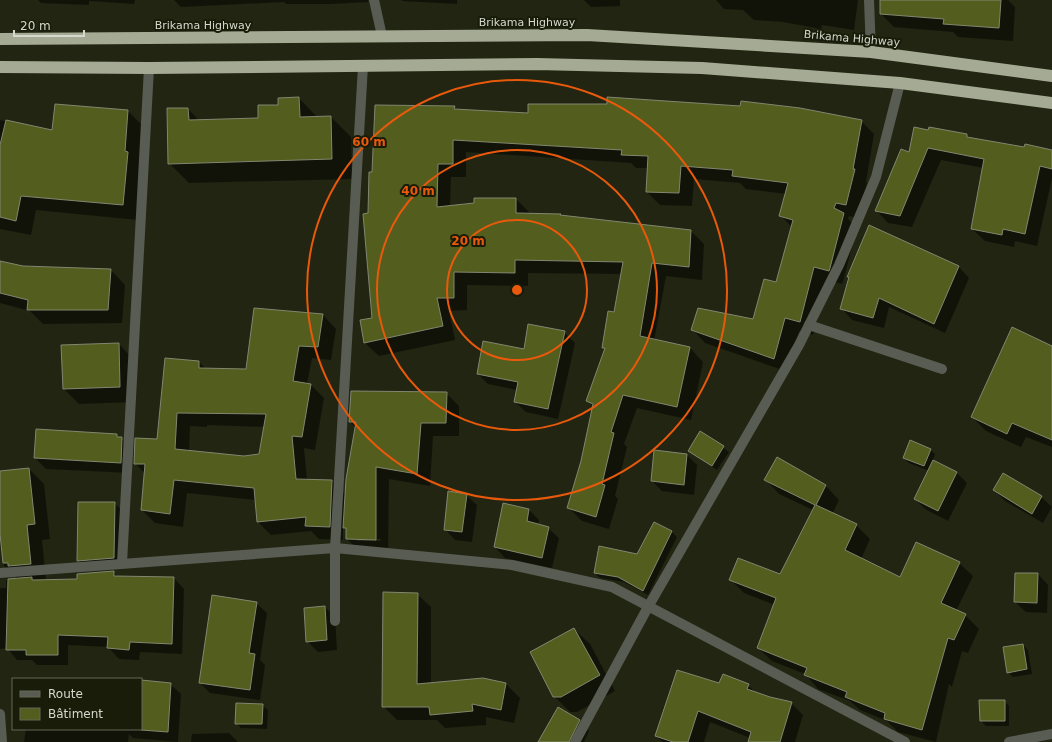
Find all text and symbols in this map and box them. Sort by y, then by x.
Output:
scale bar [14,12,84,38]
street label: Brikama Highway [479,16,576,29]
text: 20 m [20,19,51,33]
street label: Brikama Highway [155,19,252,32]
street label: Brikama Highway [803,28,901,49]
text: 60 m [352,135,386,149]
text: 40 m [401,184,435,198]
text: 20 m [451,234,485,248]
centre of rings [510,283,524,297]
legend [12,678,142,730]
text: Route [48,687,83,701]
text: Bâtiment [48,707,103,721]

